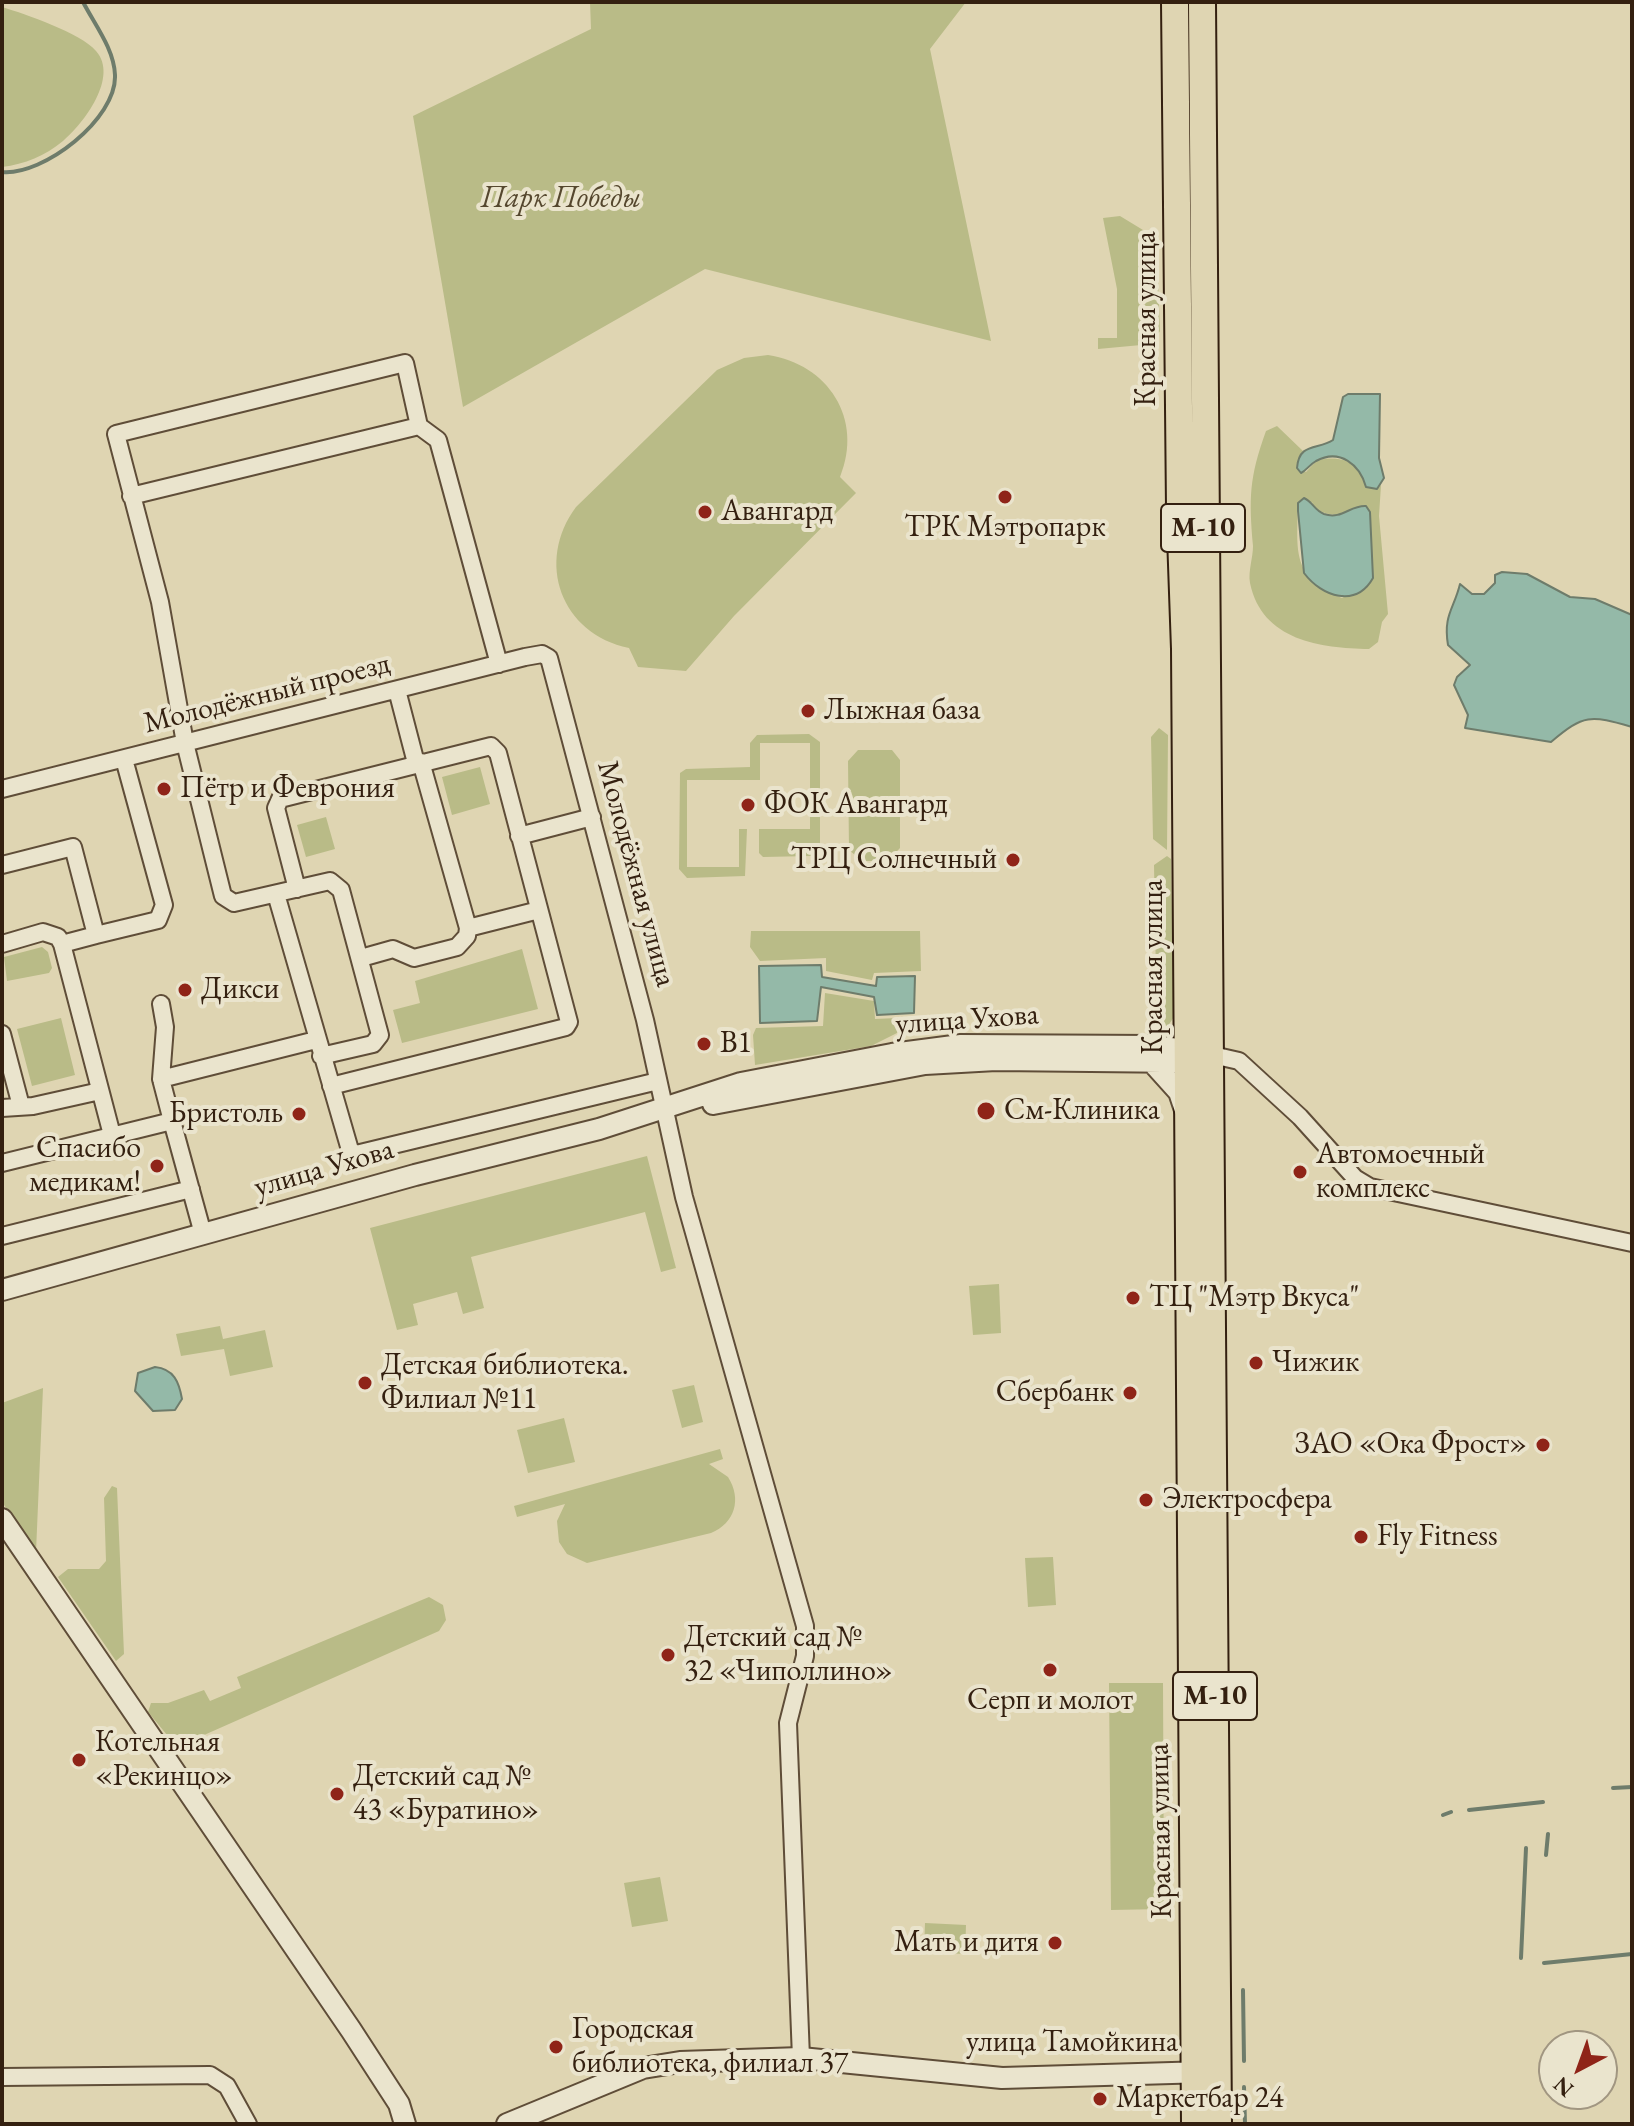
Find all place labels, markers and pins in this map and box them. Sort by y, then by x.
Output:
marker: ТРК Мэтропарк [996,488,1014,506]
place label: Авангард [721,494,833,530]
marker: Авангард [696,503,714,521]
place label: ТРК Мэтропарк [904,510,1106,546]
place label: Лыжная база [824,693,980,729]
marker: Лыжная база [799,702,817,720]
place label: Пётр и Феврония [180,771,395,807]
marker: Пётр и Феврония [155,780,173,798]
place label: ФОК Авангард [764,787,948,823]
marker: ФОК Авангард [739,796,757,814]
place label: ТРЦ Солнечный [791,842,997,878]
marker: ТРЦ Солнечный [1004,851,1022,869]
place label: Дикси [201,972,279,1008]
marker: Дикси [176,981,194,999]
place label: В1 [720,1026,752,1062]
marker: В1 [695,1035,713,1053]
place label: См-Клиника [1004,1093,1160,1129]
place label: Бристоль [169,1096,283,1132]
marker: См-Клиника [975,1100,997,1122]
marker: Бристоль [290,1105,308,1123]
place label: Спасибо медикам! [29,1131,141,1202]
place label: Автомоечный комплекс [1316,1137,1485,1208]
marker: Спасибо медикам! [148,1157,166,1175]
marker: Автомоечный комплекс [1291,1163,1309,1181]
place label: ТЦ "Мэтр Вкуса" [1149,1280,1359,1316]
marker: ТЦ "Мэтр Вкуса" [1124,1289,1142,1307]
place label: Чижик [1272,1345,1359,1381]
place label: Детская библиотека. Филиал №11 [381,1348,629,1418]
marker: Чижик [1247,1354,1265,1372]
marker: Детская библиотека. Филиал №11 [356,1374,374,1392]
place label: Сбербанк [996,1375,1114,1411]
marker: Сбербанк [1121,1384,1139,1402]
place label: ЗАО «Ока Фрост» [1295,1427,1527,1463]
marker: ЗАО «Ока Фрост» [1534,1436,1552,1454]
place label: Электросфера [1162,1482,1332,1518]
marker: Электросфера [1137,1491,1155,1509]
place label: Fly Fitness [1377,1519,1498,1555]
marker: Fly Fitness [1352,1528,1370,1546]
place label: Детский сад № 32 «Чиполлино» [684,1620,893,1690]
marker: Детский сад № 32 «Чиполлино» [659,1646,677,1664]
marker: Серп и молот [1041,1661,1059,1679]
place label: Серп и молот [967,1683,1133,1719]
place label: Котельная «Рекинцо» [95,1725,233,1796]
marker: Котельная «Рекинцо» [70,1751,88,1769]
place label: Детский сад № 43 «Буратино» [353,1759,539,1830]
marker: Детский сад № 43 «Буратино» [328,1785,346,1803]
place label: Мать и дитя [894,1925,1039,1961]
marker: Мать и дитя [1046,1934,1064,1952]
place label: Городская библиотека, филиал 37 [572,2012,848,2082]
marker: Городская библиотека, филиал 37 [547,2038,565,2056]
place label: Маркетбар 24 [1116,2081,1284,2117]
marker: Маркетбар 24 [1091,2090,1109,2108]

